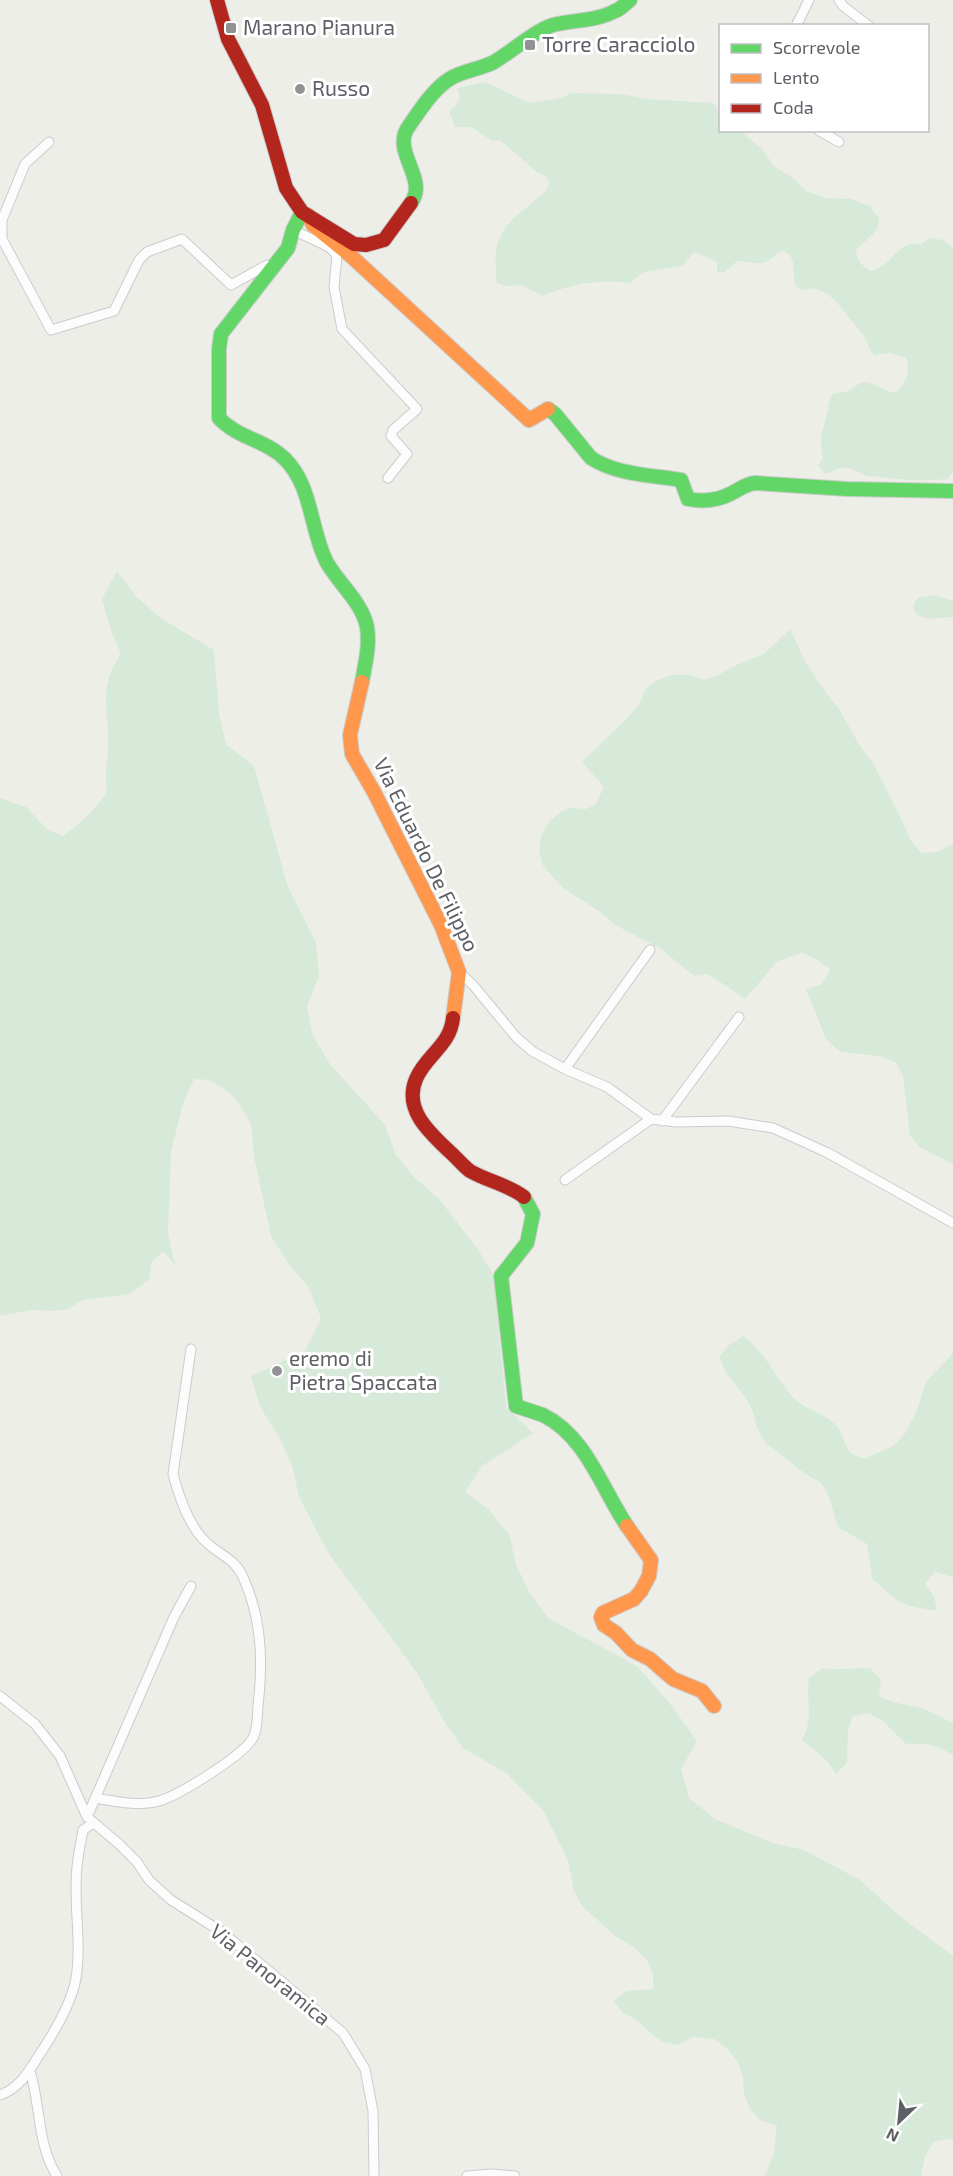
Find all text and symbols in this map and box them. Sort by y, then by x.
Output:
place label: Marano Pianura [243,14,395,39]
marker: Marano Pianura [224,21,238,35]
legend [719,24,929,132]
place label: Torre Caracciolo [542,31,695,56]
text: Scorrevole [773,36,860,58]
marker: Torre Caracciolo [523,38,537,52]
text: Lento [773,66,819,88]
place label: Russo [312,75,370,100]
marker: Russo [293,82,307,96]
text: Coda [773,96,814,118]
street label: Via Eduardo De Filippo [370,753,485,955]
place label: eremo di Pietra Spaccata [289,1345,437,1394]
marker: eremo di Pietra Spaccata [270,1364,284,1378]
street label: Via Panoramica [206,1918,336,2030]
north arrow [869,2092,929,2152]
text: N [883,2125,902,2147]

